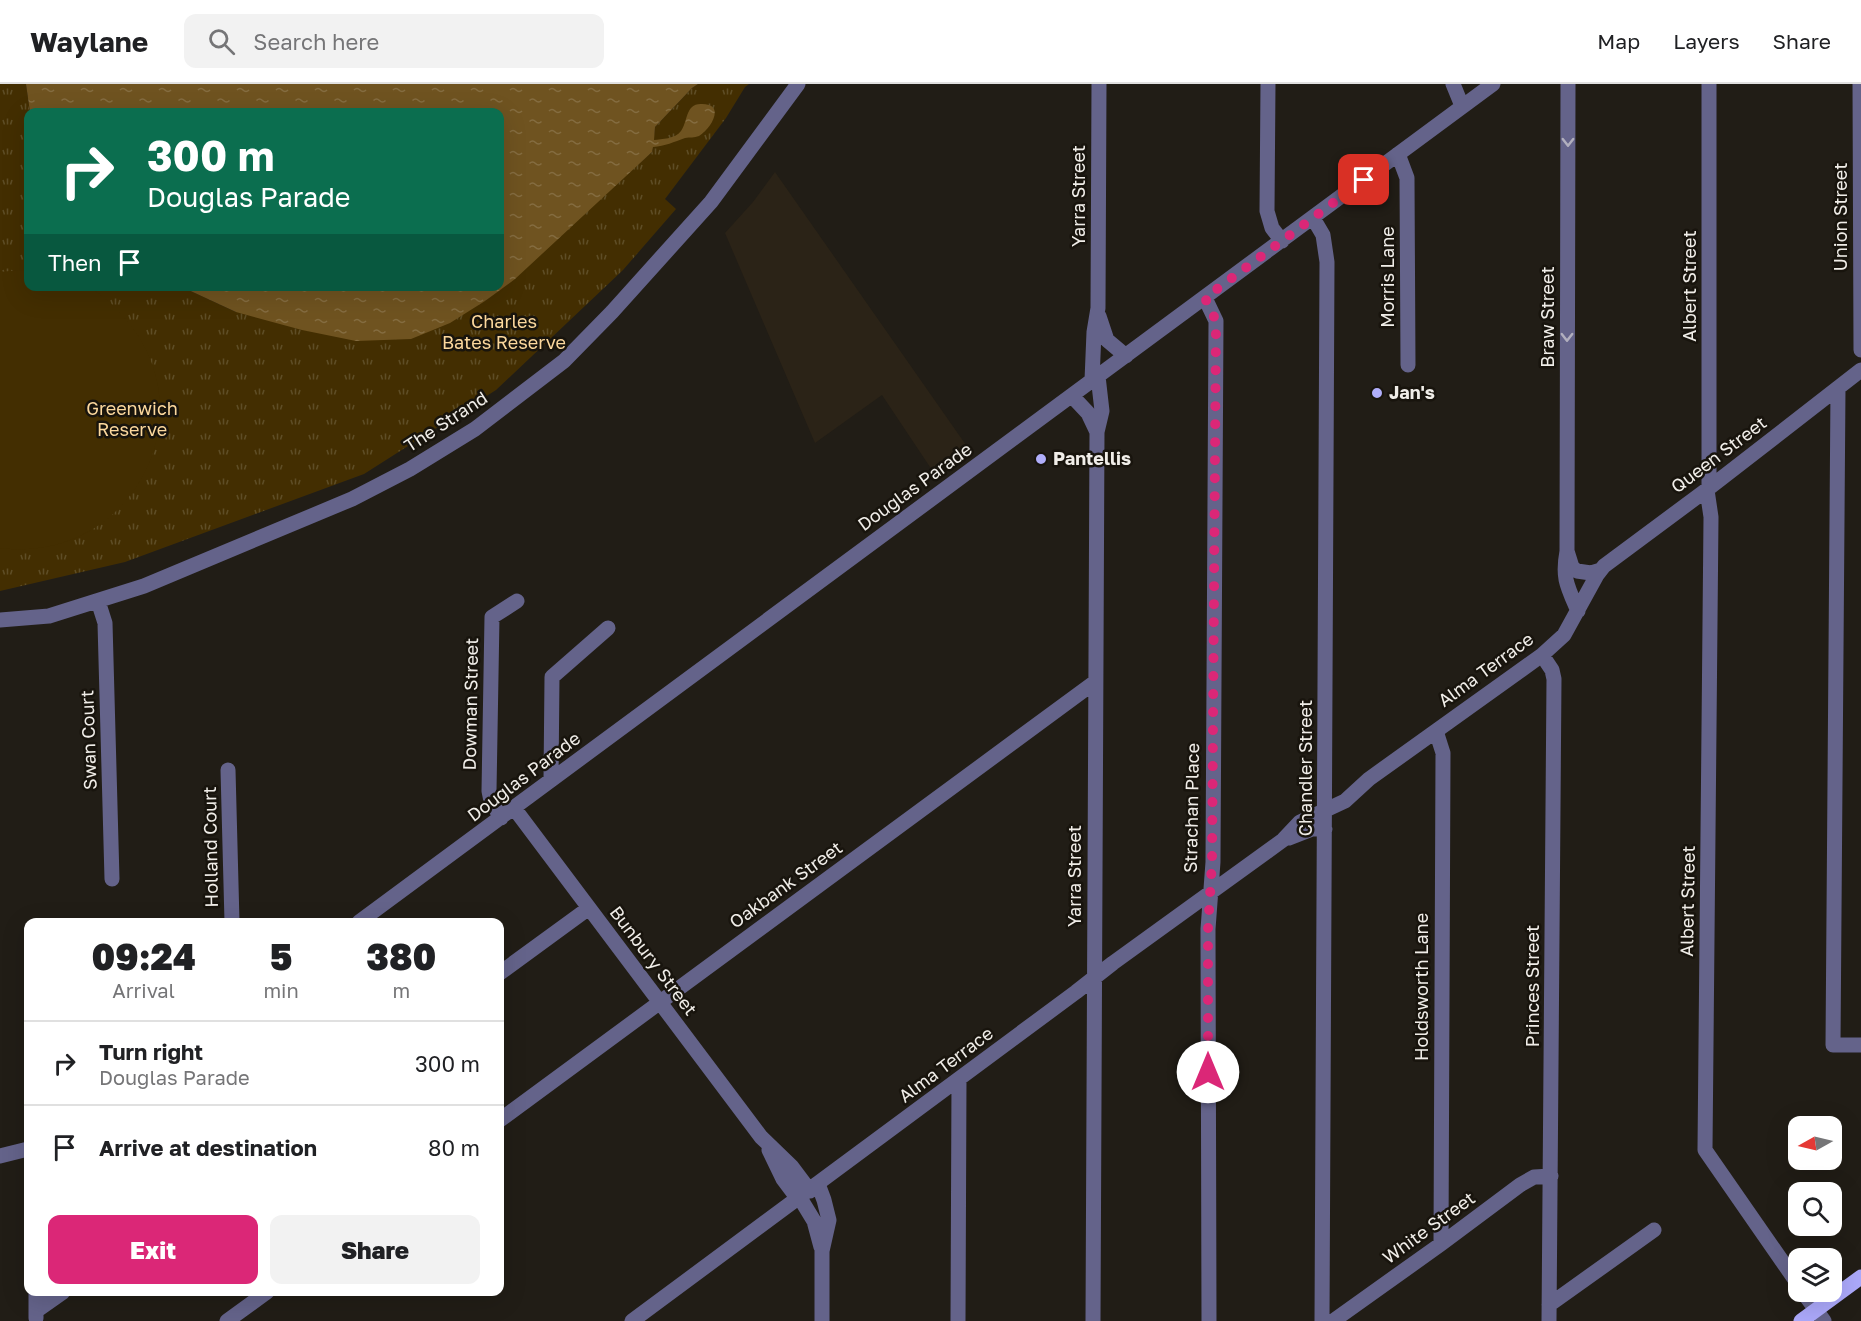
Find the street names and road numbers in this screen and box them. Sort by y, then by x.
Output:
street label: Yarra Street [1067,145,1089,247]
street label: Union Street [1829,163,1851,271]
street label: Morris Lane [1376,226,1398,328]
street label: Albert Street [1678,230,1700,342]
street label: Braw Street [1536,266,1558,368]
street label: The Strand [400,386,491,456]
street label: Queen Street [1666,411,1771,497]
street label: Douglas Parade [853,437,976,535]
street label: Alma Terrace [1434,627,1537,711]
street label: Dowman Street [458,637,482,771]
street label: Swan Court [75,690,101,790]
street label: Chandler Street [1294,700,1316,836]
street label: Douglas Parade [463,727,584,826]
street label: Strachan Place [1179,743,1203,873]
street label: Holland Court [198,786,222,908]
street label: Yarra Street [1063,825,1085,927]
street label: Oakbank Street [725,836,846,932]
street label: Albert Street [1675,845,1699,957]
street label: Bunbury Street [605,901,702,1019]
street label: Holdsworth Lane [1410,913,1432,1061]
street label: Princes Street [1521,925,1543,1047]
street label: Alma Terrace [894,1022,997,1107]
street label: White Street [1378,1186,1479,1268]

